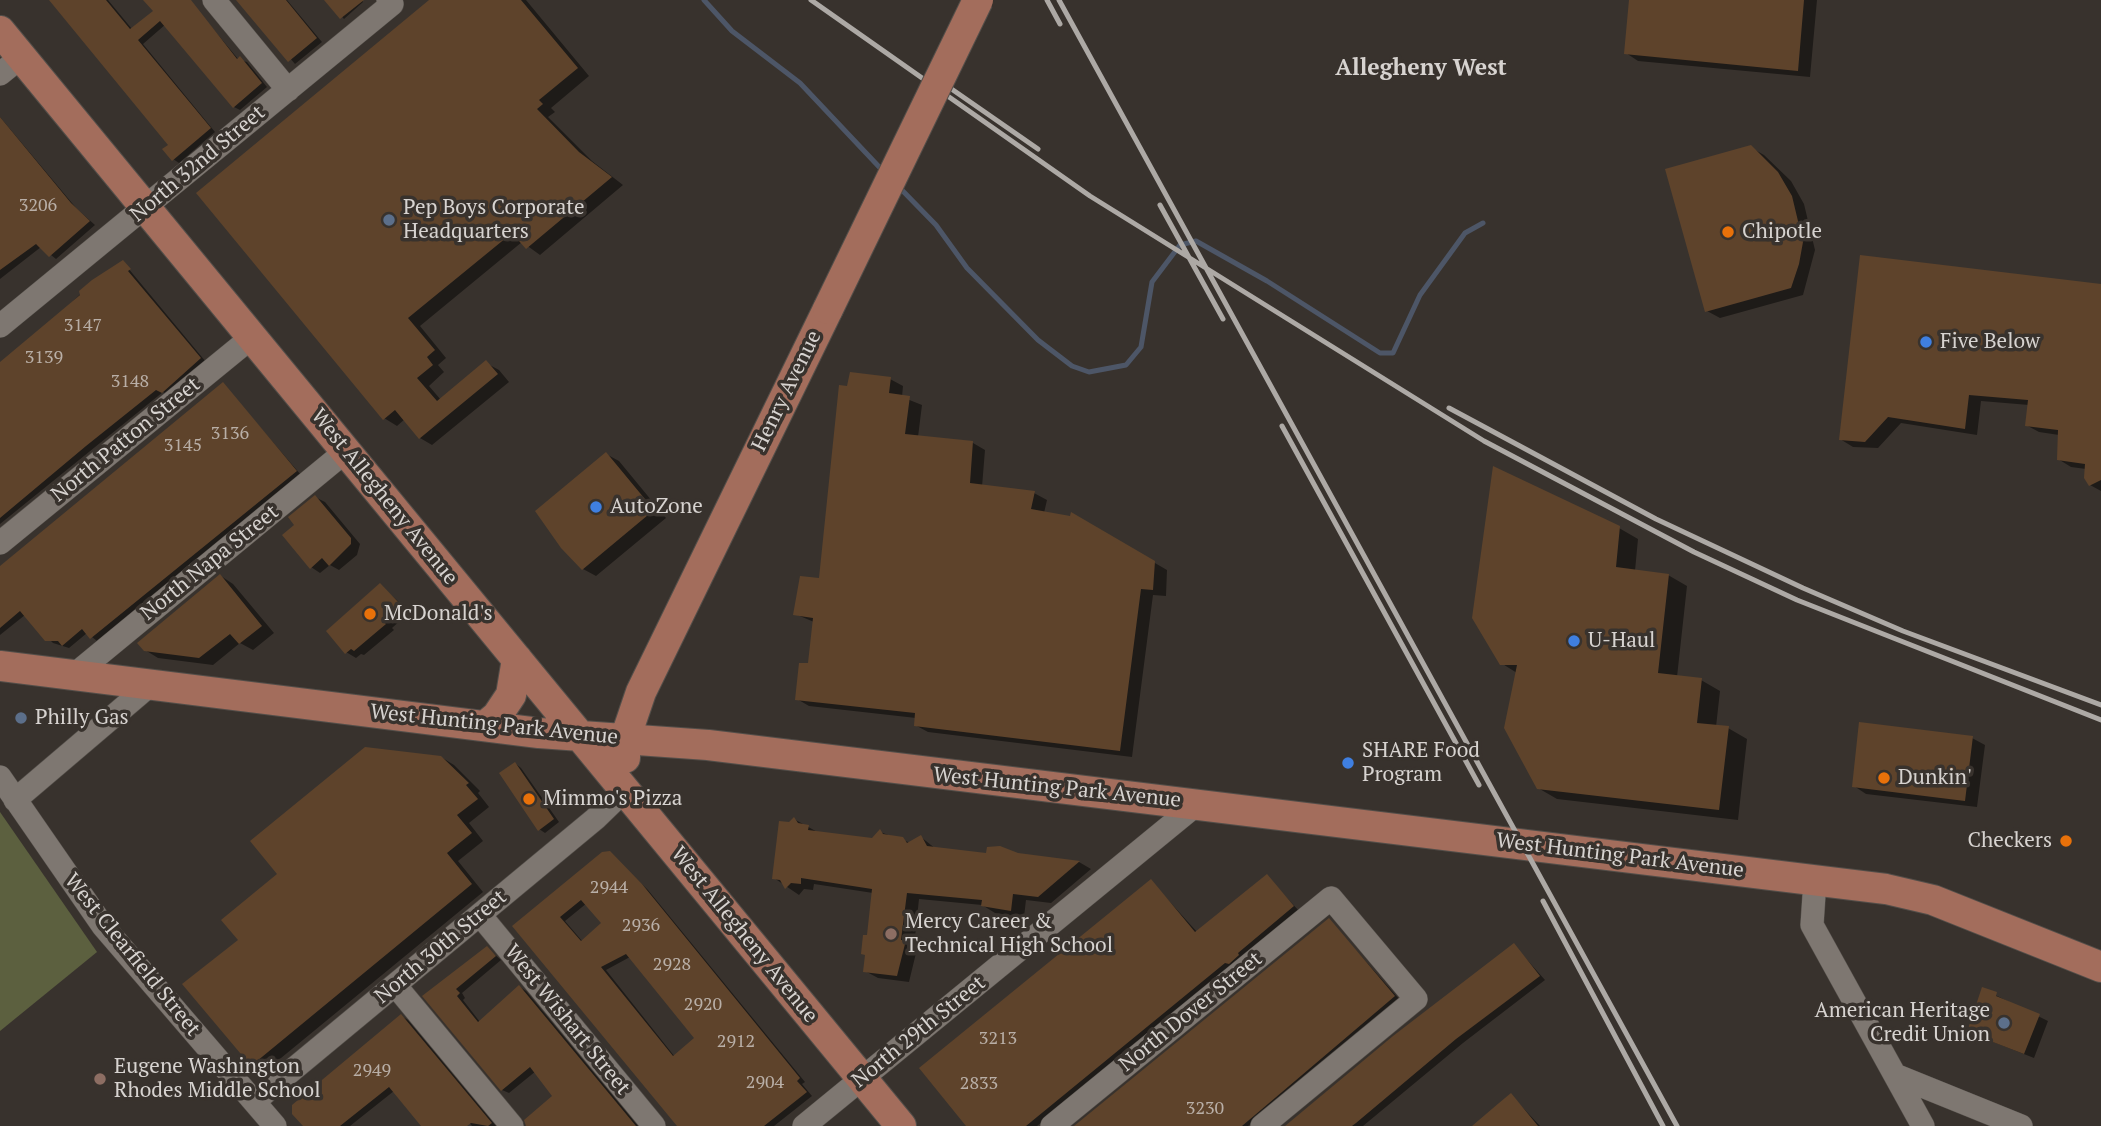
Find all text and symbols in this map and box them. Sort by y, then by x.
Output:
district label: Allegheny West [1335,54,1507,82]
street label: North 32nd Street [126,100,270,228]
house number: 3206 [19,195,57,217]
place label: Pep Boys Corporate Headquarters [403,195,585,245]
marker: Pep Boys Corporate Headquarters [381,212,397,228]
place label: Chipotle [1742,219,1822,245]
marker: Chipotle [1720,224,1736,240]
house number: 3147 [64,315,102,337]
street label: Henry Avenue [747,327,827,455]
place label: Five Below [1940,329,2040,355]
marker: Five Below [1918,334,1934,350]
house number: 3139 [25,347,63,369]
house number: 3148 [111,371,149,393]
street label: North Patton Street [47,372,205,508]
street label: West Allegheny Avenue [305,404,463,590]
house number: 3136 [211,423,249,445]
house number: 3145 [164,435,202,457]
place label: AutoZone [610,494,703,520]
marker: AutoZone [588,499,604,515]
street label: North Napa Street [136,500,284,626]
place label: McDonald's [384,601,493,627]
marker: McDonald's [362,606,378,622]
place label: U-Haul [1588,628,1655,654]
marker: U-Haul [1566,633,1582,649]
street label: West Hunting Park Avenue [369,699,619,751]
place label: Philly Gas [35,705,129,731]
marker: Philly Gas [13,710,29,726]
place label: SHARE Food Program [1362,738,1480,788]
marker: SHARE Food Program [1340,755,1356,771]
street label: West Hunting Park Avenue [932,762,1182,814]
place label: Dunkin' [1898,765,1972,791]
marker: Dunkin' [1876,770,1892,786]
place label: Mimmo's Pizza [543,786,682,812]
marker: Mimmo's Pizza [521,791,537,807]
street label: West Hunting Park Avenue [1495,828,1745,884]
place label: Checkers [1967,828,2052,854]
marker: Checkers [2058,833,2074,849]
street label: West Allegheny Avenue [665,842,823,1028]
street label: West Clearfield Street [59,869,205,1041]
house number: 2944 [590,877,628,899]
street label: North 30th Street [370,885,512,1009]
place label: Mercy Career & Technical High School [905,909,1113,959]
house number: 2936 [622,915,660,937]
marker: Mercy Career & Technical High School [883,926,899,942]
street label: West Wishart Street [499,940,635,1100]
street label: North Dover Street [1115,947,1267,1077]
house number: 2928 [653,954,691,976]
street label: North 29th Street [847,971,991,1093]
house number: 2920 [684,994,722,1016]
place label: American Heritage Credit Union [1814,998,1990,1048]
marker: American Heritage Credit Union [1996,1015,2012,1031]
house number: 3213 [979,1028,1017,1050]
house number: 2912 [717,1031,755,1053]
place label: Eugene Washington Rhodes Middle School [114,1054,320,1104]
house number: 2949 [353,1060,391,1082]
marker: Eugene Washington Rhodes Middle School [92,1071,108,1087]
house number: 2904 [746,1072,784,1094]
house number: 2833 [960,1073,998,1095]
house number: 3230 [1186,1098,1224,1120]

